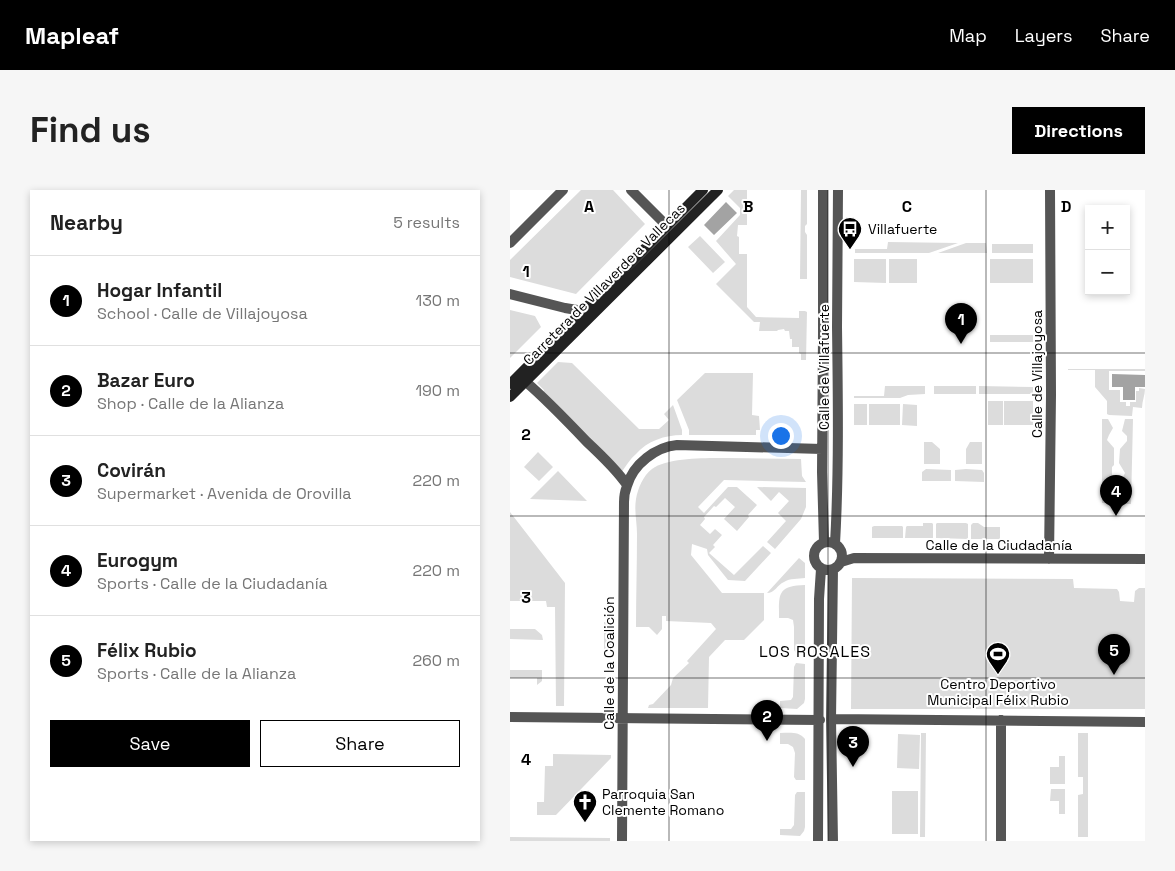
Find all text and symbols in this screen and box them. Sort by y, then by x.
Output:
text: Mapleaf [25,20,119,51]
text: Map [949,24,987,47]
text: Layers [1015,24,1072,47]
text: Share [1100,24,1150,47]
button: Directions [1012,107,1145,154]
text: Find us [30,108,151,152]
text: A [584,196,594,217]
text: B [743,196,753,217]
text: C [902,196,912,217]
text: D [1061,196,1071,217]
street label: Carretera de Villaverde a Vallecas [519,199,689,369]
map controls [1085,205,1130,295]
button: + [1085,205,1130,250]
text: Nearby [50,209,123,236]
text: 5 results [393,212,460,233]
bus stop icon: Villafuerte [837,216,863,250]
place label: Villafuerte [868,220,937,238]
button: − [1085,250,1130,295]
text: 1 [522,261,530,282]
text: Hogar Infantil [97,278,222,303]
text: 1 [62,290,70,311]
text: 130 m [416,290,460,311]
text: School · Calle de Villajoyosa [97,303,308,324]
pin: 1 [945,303,977,344]
street label: Calle de Villafuerte [815,304,833,430]
street label: Calle de Villajoyosa [1028,310,1046,438]
text: Bazar Euro [97,368,195,393]
text: 2 [61,380,71,401]
text: 190 m [415,380,460,401]
text: Shop · Calle de la Alianza [97,393,284,414]
your location [768,423,794,449]
text: 2 [521,424,531,445]
text: Covirán [97,458,166,483]
text: 3 [61,470,71,491]
text: 220 m [413,470,460,491]
pin: 4 [1100,475,1132,516]
text: Supermarket · Avenida de Orovilla [97,483,352,504]
street label: Calle de la Ciudadanía [926,536,1072,554]
text: Eurogym [97,548,178,573]
text: 4 [61,560,71,581]
text: 220 m [413,560,460,581]
text: Sports · Calle de la Ciudadanía [97,573,328,594]
text: 3 [521,587,531,608]
street label: Calle de la Coalición [600,596,618,730]
pin: 5 [1098,634,1130,675]
text: Félix Rubio [97,638,197,663]
district label: LOS ROSALES [759,641,871,662]
sports icon: Centro Deportivo Municipal Félix Rubio [985,641,1011,675]
text: 5 [61,650,71,671]
text: 260 m [412,650,460,671]
text: Sports · Calle de la Alianza [97,663,296,684]
place label: Centro Deportivo Municipal Félix Rubio [927,675,1069,709]
pin: 2 [751,700,783,741]
button: Save [50,720,250,767]
button: Share [260,720,460,767]
pin: 3 [837,726,869,767]
text: 4 [521,749,531,770]
place label: Parroquia San Clemente Romano [602,785,724,819]
church icon: Parroquia San Clemente Romano [572,789,598,823]

